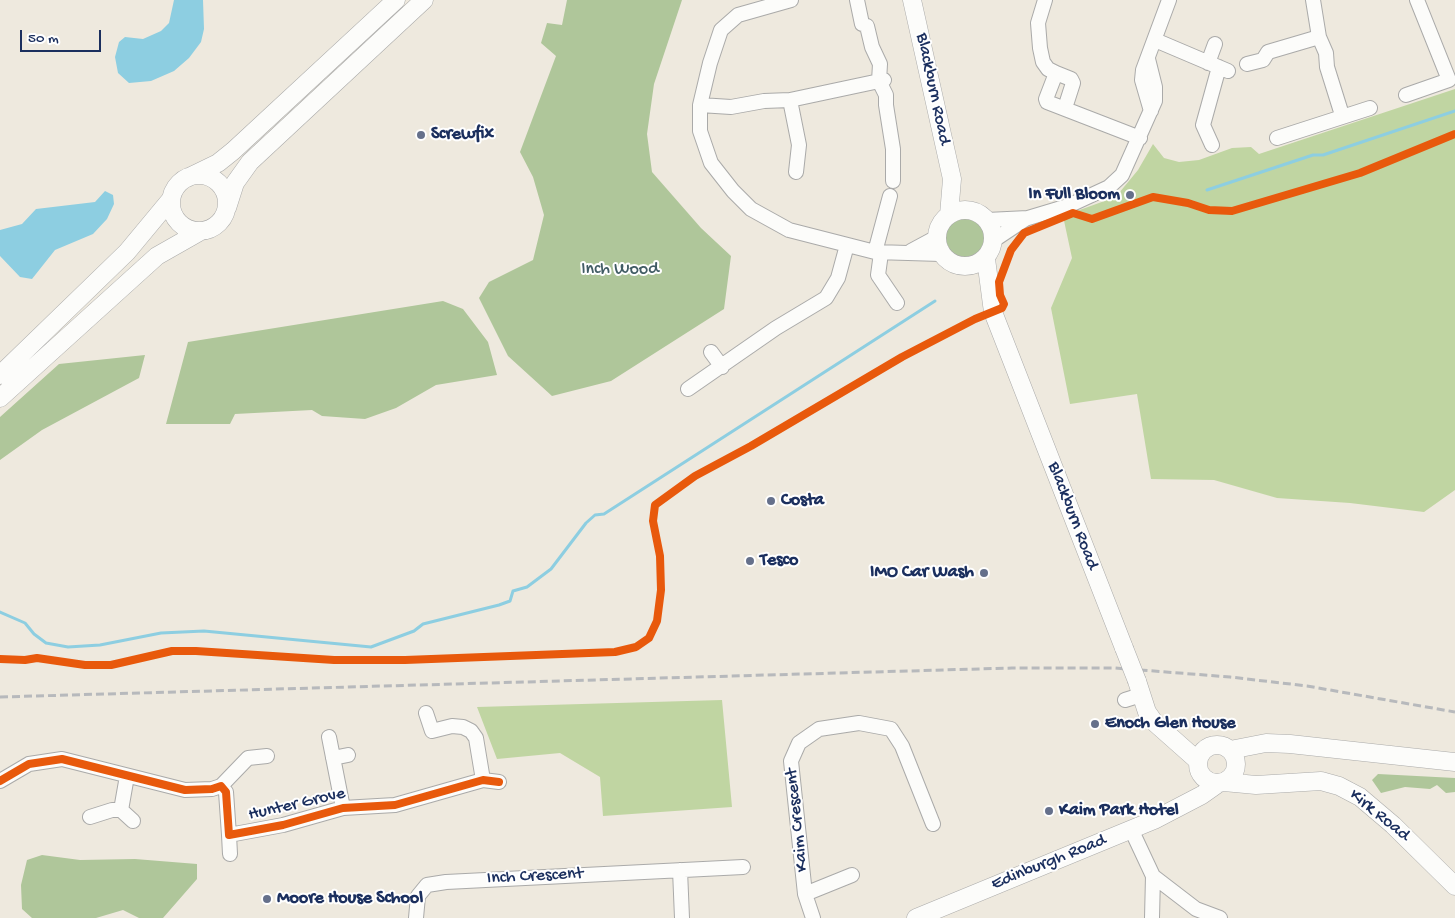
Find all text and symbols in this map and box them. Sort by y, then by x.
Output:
scale bar [22,20,104,52]
text: 50 m [28,30,59,48]
street label: Blackburn Road [910,31,954,147]
place label: Screwfix [431,124,494,146]
marker: Screwfix [415,129,427,141]
place label: In Full Bloom [1028,184,1120,206]
marker: In Full Bloom [1124,189,1136,201]
park label: Inch Wood [581,259,659,281]
street label: Blackburn Road [1042,459,1102,573]
place label: Costa [781,490,824,512]
marker: Costa [765,495,777,507]
place label: Tesco [760,550,798,572]
marker: Tesco [744,555,756,567]
place label: IMO Car Wash [870,562,974,584]
marker: IMO Car Wash [978,567,990,579]
place label: Enoch Glen House [1105,713,1236,735]
marker: Enoch Glen House [1089,718,1101,730]
street label: Kaim Crescent [782,767,814,873]
street label: Hunter Grove [246,783,348,827]
street label: Kirk Road [1344,785,1414,847]
place label: Kaim Park Hotel [1059,800,1179,822]
marker: Kaim Park Hotel [1043,805,1055,817]
street label: Edinburgh Road [988,830,1110,896]
street label: Inch Crescent [486,864,584,890]
place label: Moore House School [277,888,423,910]
marker: Moore House School [261,893,273,905]

